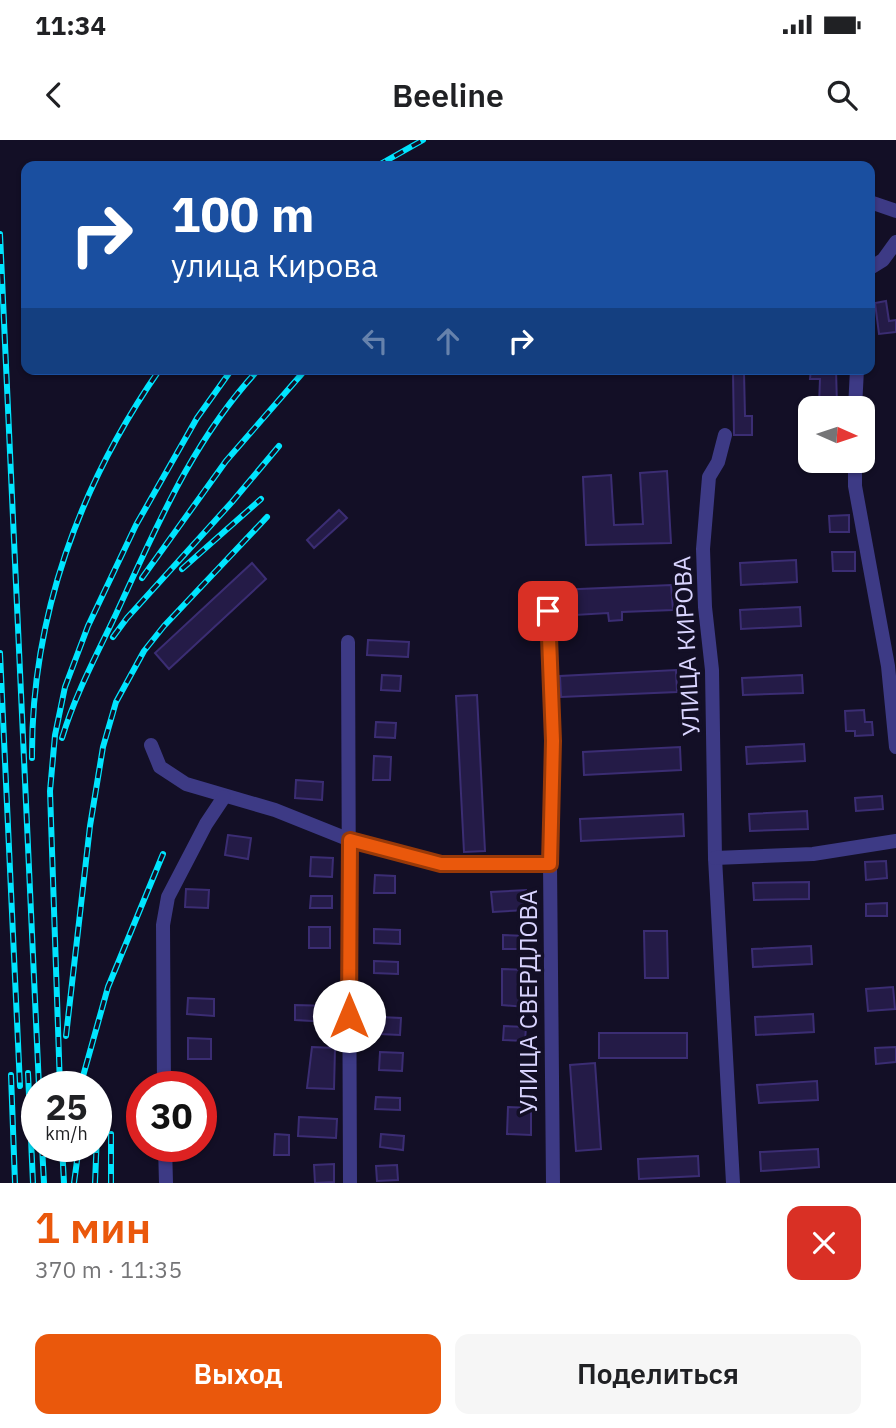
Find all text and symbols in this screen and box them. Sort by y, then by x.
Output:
text: 11:34 [35,8,106,42]
text: Beeline [392,74,504,116]
icon: back [35,76,73,114]
icon: search [823,76,861,114]
text: 100 m [171,182,315,245]
icon: right [56,189,147,280]
text: улица Кирова [171,244,378,286]
icon: left [356,322,394,360]
icon: ahead [429,322,467,360]
icon: right [502,322,540,360]
north arrow [798,396,875,472]
map controls [798,396,875,473]
street label: УЛИЦА КИРОВА [665,555,707,737]
pin [518,581,578,641]
icon: arrive [529,592,567,630]
street label: УЛИЦА СВЕРДЛОВА [512,890,544,1114]
position arrow [312,979,386,1053]
speed limit sign: 30 [126,1071,217,1162]
text: 25 [45,1084,88,1130]
text: km/h [45,1122,88,1145]
text: 1 мин [35,1200,151,1255]
button: close [787,1206,861,1280]
text: 370 m · 11:35 [35,1254,182,1284]
button: Выход [35,1334,441,1414]
button: Поделиться [455,1334,861,1414]

